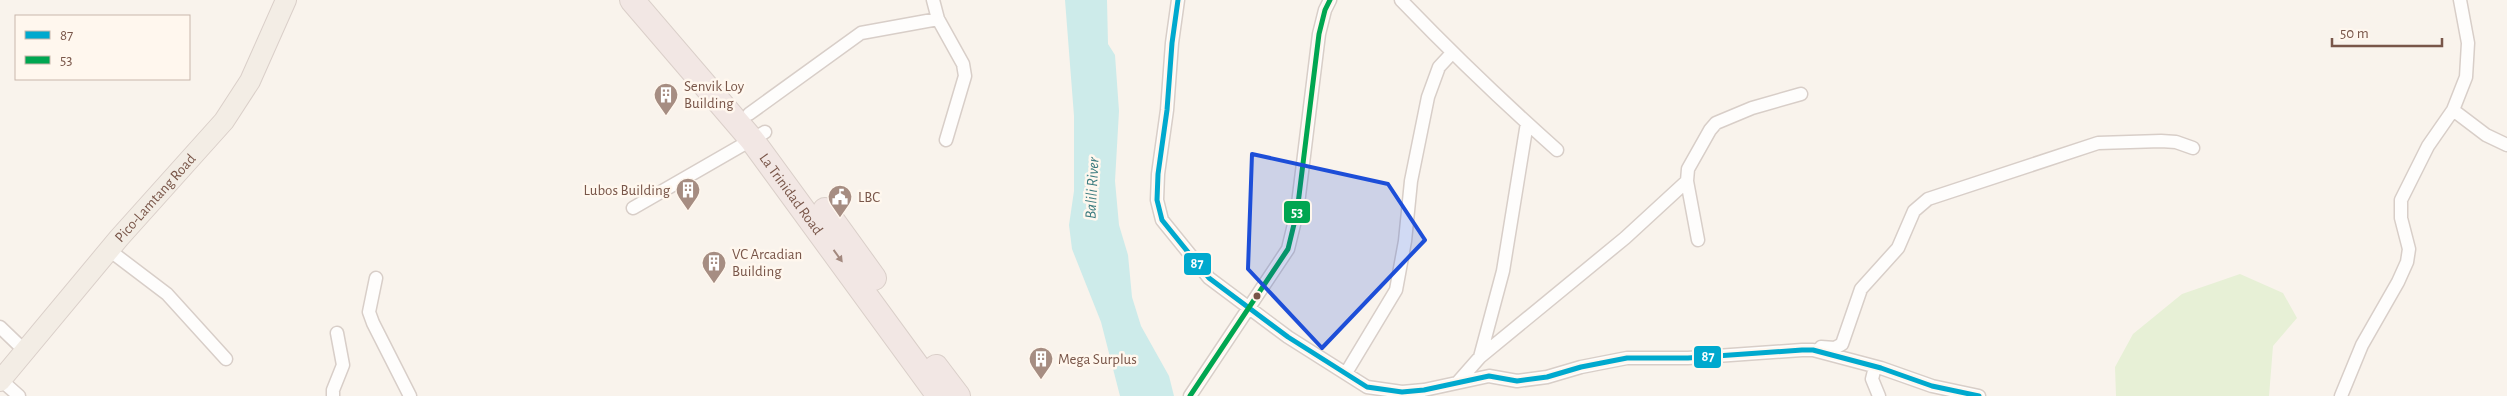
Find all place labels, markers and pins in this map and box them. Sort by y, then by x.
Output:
place label: Senvik Loy Building [684,79,745,111]
building icon: Senvik Loy Building [653,82,679,116]
building icon: Lubos Building [675,177,701,211]
place label: Lubos Building [584,183,671,198]
public building icon: LBC [827,184,853,218]
place label: LBC [858,190,880,205]
place label: VC Arcadian Building [732,247,802,279]
building icon: VC Arcadian Building [701,250,727,284]
unlabelled marker [1252,291,1262,301]
building icon: Mega Surplus [1028,346,1054,380]
place label: Mega Surplus [1058,352,1137,367]

